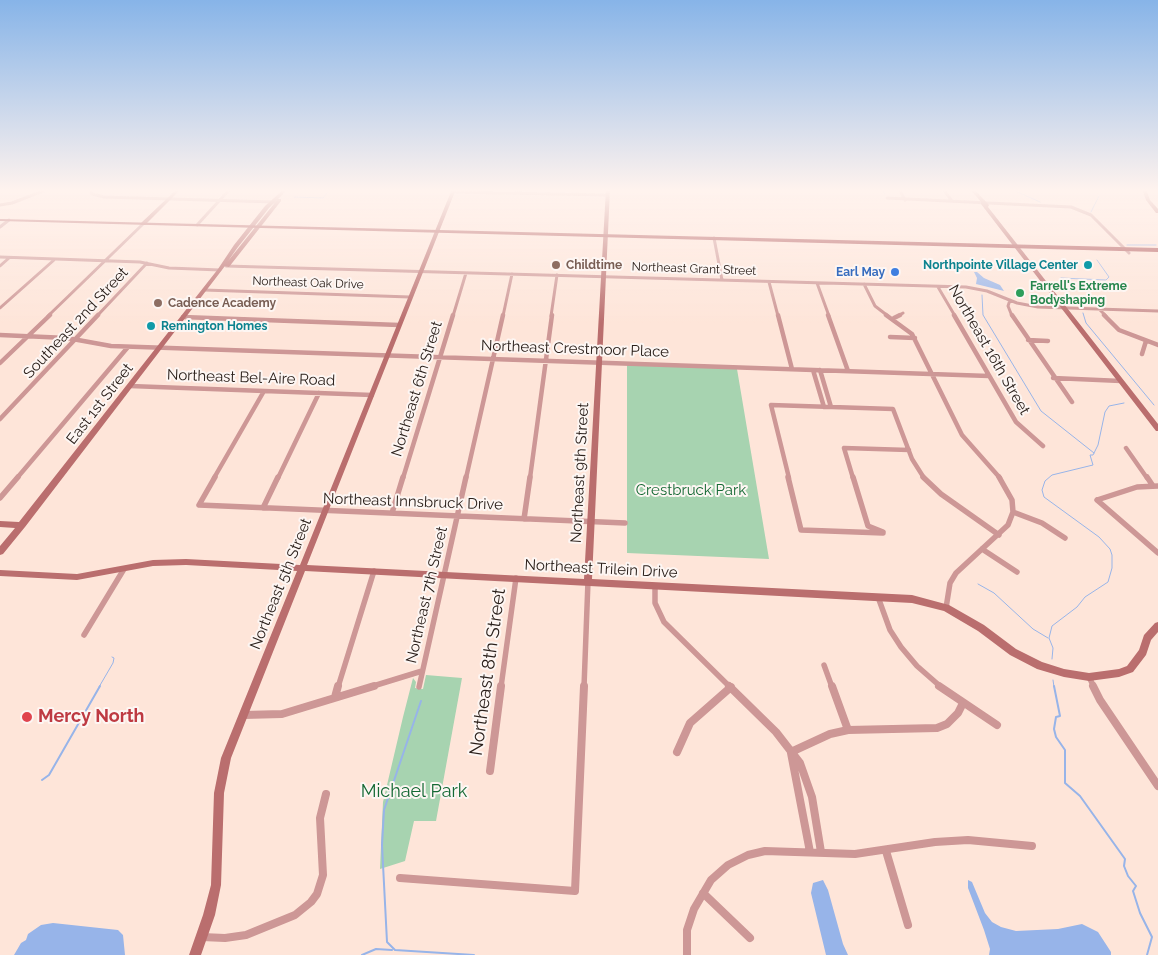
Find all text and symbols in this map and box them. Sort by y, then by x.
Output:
place label: Childtime [566,258,622,272]
place label: Northpointe Village Center [923,258,1078,272]
marker: Childtime [550,259,562,271]
marker: Northpointe Village Center [1082,259,1094,271]
street label: Northeast Grant Street [631,260,757,278]
street label: Southeast 2nd Street [20,264,132,382]
place label: Earl May [836,265,885,279]
marker: Earl May [889,266,901,278]
street label: Northeast Oak Drive [252,274,364,292]
place label: Farrell's Extreme Bodyshaping [1030,279,1127,307]
street label: Northeast 16th Street [944,282,1034,418]
marker: Farrell's Extreme Bodyshaping [1014,287,1026,299]
place label: Cadence Academy [168,296,276,310]
marker: Cadence Academy [152,297,164,309]
place label: Remington Homes [161,319,267,333]
street label: Northeast 6th Street [388,319,446,459]
marker: Remington Homes [145,320,157,332]
street label: Northeast Crestmoor Place [481,337,669,361]
street label: East 1st Street [63,360,137,448]
street label: Northeast Bel-Aire Road [167,366,335,390]
street label: Northeast 9th Street [567,402,593,544]
park label: Crestbruck Park [636,481,746,499]
street label: Northeast Innsbruck Drive [323,490,503,514]
street label: Northeast 5th Street [246,516,316,652]
street label: Northeast 7th Street [403,525,451,665]
street label: Northeast Trilein Drive [524,556,678,582]
street label: Northeast 8th Street [466,587,510,757]
place label: Mercy North [38,706,144,728]
marker: Mercy North [20,710,34,724]
park label: Michael Park [361,781,467,803]

